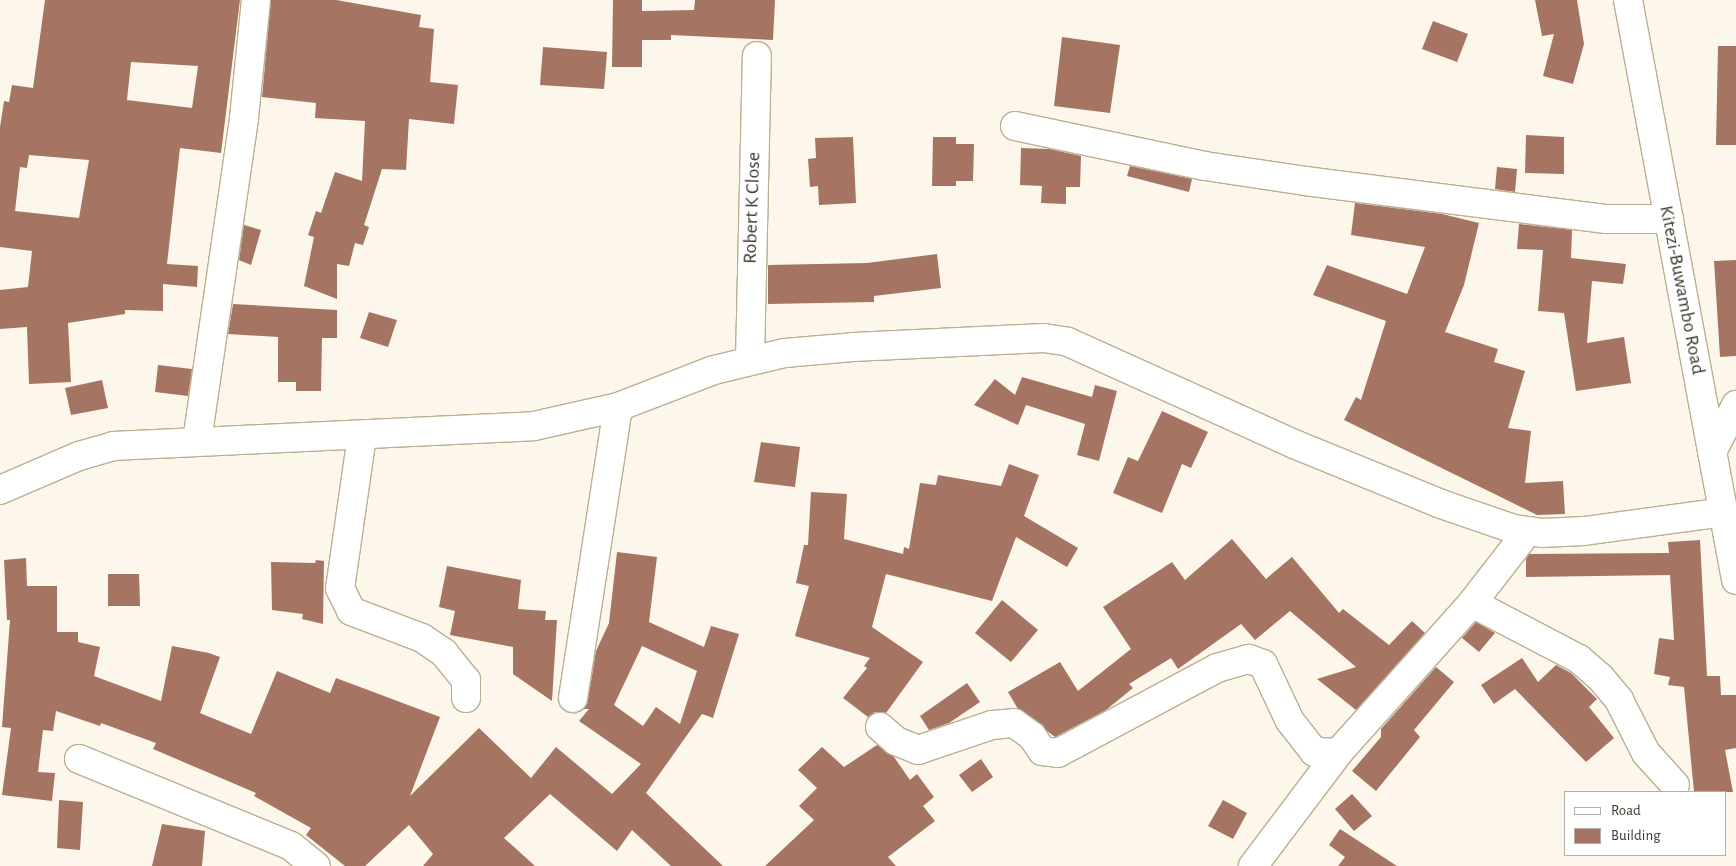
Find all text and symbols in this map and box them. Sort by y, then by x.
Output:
street label: Robert K Close [738,152,766,264]
street label: Kitezi-Buwambo Road [1654,203,1710,377]
legend [1564,791,1726,856]
text: Road [1611,803,1641,818]
text: Building [1611,828,1661,843]

